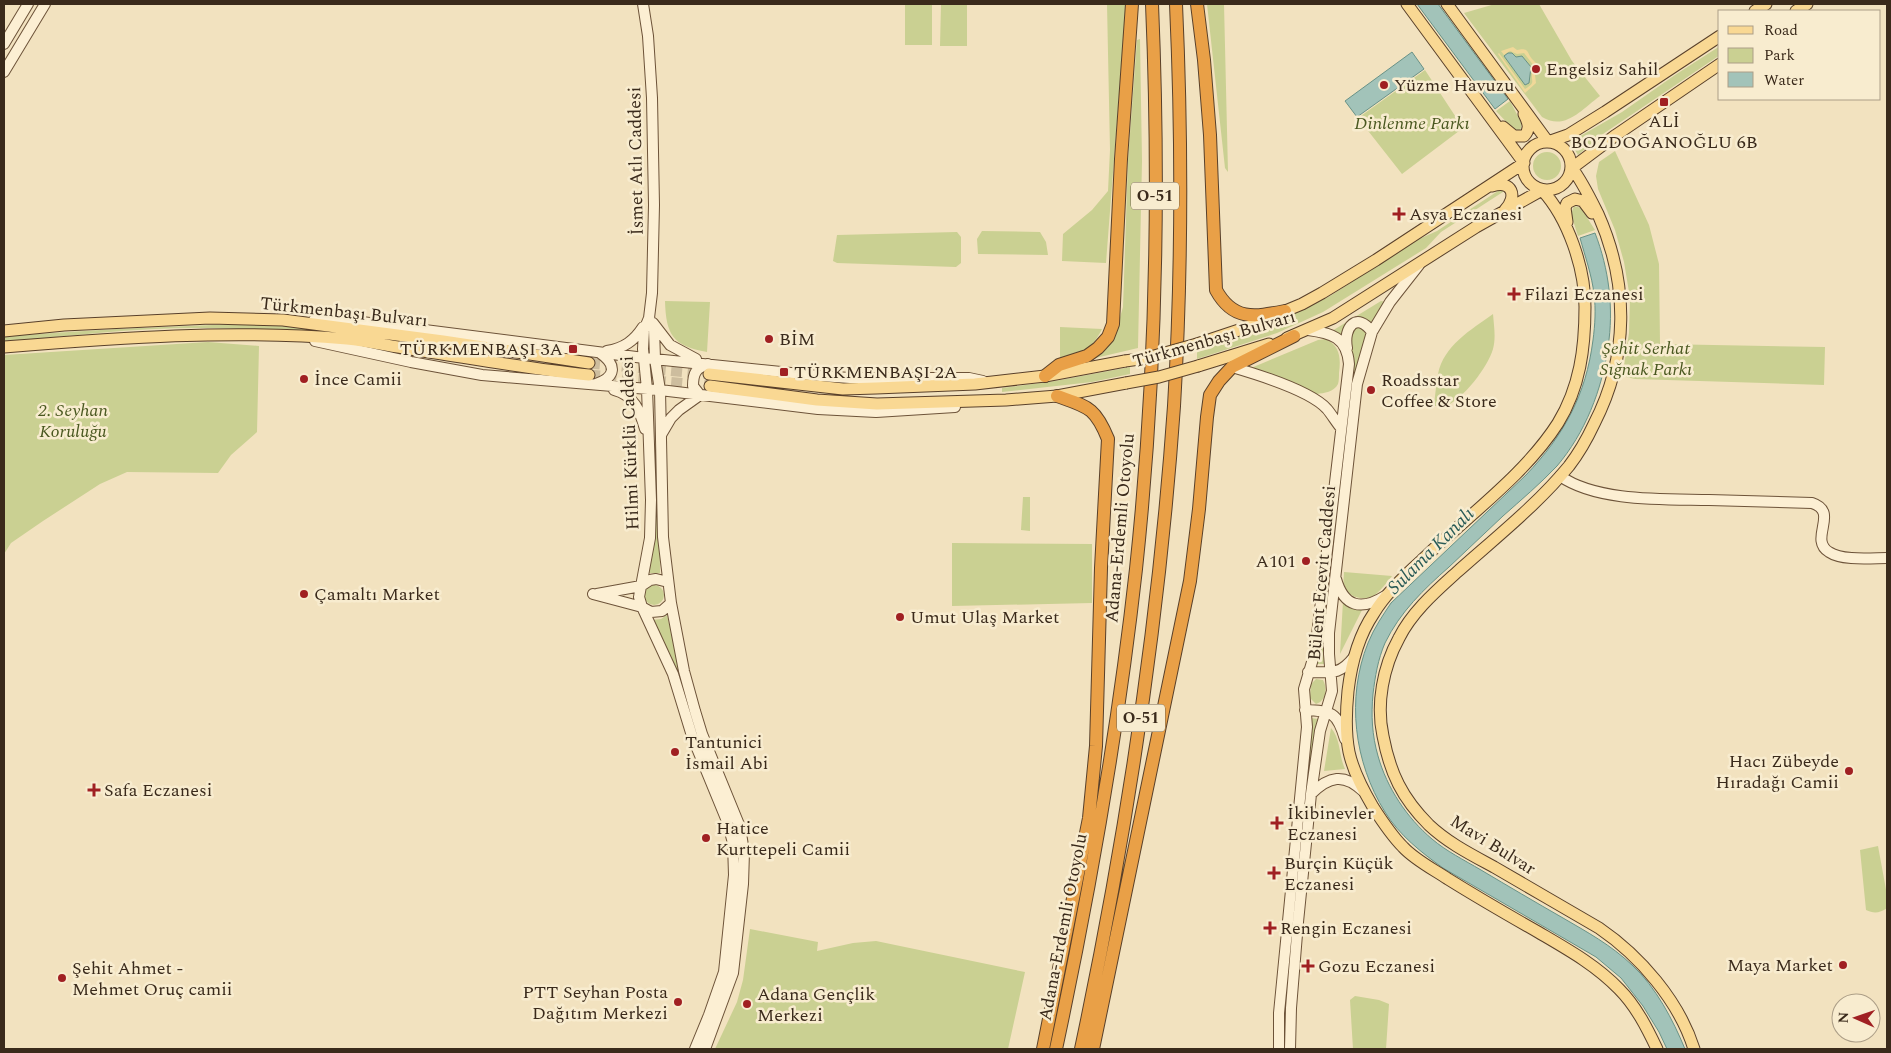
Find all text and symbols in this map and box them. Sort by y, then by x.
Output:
legend [1718,10,1881,100]
text: Road [1764,19,1798,42]
text: Park [1764,44,1795,67]
place label: Engelsiz Sahil [1546,56,1658,83]
marker: Engelsiz Sahil [1530,63,1542,75]
text: Water [1764,69,1804,92]
place label: Yüzme Havuzu [1394,72,1514,99]
marker: Yüzme Havuzu [1378,79,1390,91]
street label: İsmet Atlı Caddesi [621,86,651,236]
marker: ALİ BOZDOĞANOĞLU 6B [1658,96,1670,108]
place label: ALİ BOZDOĞANOĞLU 6B [1570,108,1758,156]
park label: Dinlenme Parkı [1354,110,1470,137]
road number: O-51 [1131,182,1179,210]
place label: Asya Eczanesi [1409,201,1522,228]
marker: Asya Eczanesi [1393,208,1405,220]
place label: Filazi Eczanesi [1524,281,1644,308]
marker: Filazi Eczanesi [1508,288,1520,300]
street label: Türkmenbaşı Bulvarı [259,290,429,334]
street label: Türkmenbaşı Bulvarı [1129,303,1299,375]
place label: BİM [779,326,815,353]
marker: BİM [763,333,775,345]
park label: Şehit Serhat Sığnak Parkı [1600,335,1692,383]
place label: TÜRKMENBAŞI 3A [400,336,563,363]
marker: TÜRKMENBAŞI 3A [567,343,579,355]
street label: Hilmi Kürklü Caddesi [613,355,647,531]
place label: TÜRKMENBAŞI 2A [794,359,957,386]
place label: İnce Camii [314,366,402,393]
marker: TÜRKMENBAŞI 2A [778,366,790,378]
place label: Roadsstar Coffee & Store [1381,367,1497,415]
marker: İnce Camii [298,373,310,385]
marker: Roadsstar Coffee & Store [1365,384,1377,396]
park label: 2. Seyhan Koruluğu [37,397,108,445]
street label: Adana-Erdemli Otoyolu [1098,432,1142,624]
street label: Bülent Ecevit Caddesi [1301,484,1343,662]
water label: Sulama Kanalı [1381,501,1481,601]
place label: A101 [1256,548,1296,575]
marker: A101 [1300,555,1312,567]
place label: Çamaltı Market [314,581,440,608]
marker: Çamaltı Market [298,588,310,600]
place label: Umut Ulaş Market [910,604,1059,631]
marker: Umut Ulaş Market [894,611,906,623]
road number: O-51 [1117,704,1165,731]
place label: Tantunici İsmail Abi [685,729,768,777]
marker: Tantunici İsmail Abi [669,746,681,758]
place label: Hacı Zübeyde Hıradağı Camii [1715,748,1839,796]
marker: Hacı Zübeyde Hıradağı Camii [1843,765,1855,777]
place label: Safa Eczanesi [104,777,212,804]
marker: Safa Eczanesi [88,784,100,796]
place label: İkibinevler Eczanesi [1287,800,1374,848]
street label: Mavi Bulvar [1445,808,1541,882]
place label: Hatice Kurttepeli Camii [716,815,850,863]
marker: İkibinevler Eczanesi [1271,817,1283,829]
street label: Adana-Erdemli Otoyolu [1032,831,1094,1023]
marker: Hatice Kurttepeli Camii [700,832,712,844]
place label: Burçin Küçük Eczanesi [1284,850,1394,898]
marker: Burçin Küçük Eczanesi [1268,867,1280,879]
place label: Rengin Eczanesi [1280,915,1412,942]
marker: Rengin Eczanesi [1264,922,1276,934]
place label: Maya Market [1727,952,1833,979]
place label: Gozu Eczanesi [1318,953,1435,980]
place label: Şehit Ahmet - Mehmet Oruç camii [72,955,233,1003]
marker: Maya Market [1837,959,1849,971]
marker: Gozu Eczanesi [1302,960,1314,972]
marker: Şehit Ahmet - Mehmet Oruç camii [56,972,68,984]
place label: PTT Seyhan Posta Dağıtım Merkezi [523,979,668,1027]
place label: Adana Gençlik Merkezi [757,981,875,1029]
north arrow [1831,993,1881,1043]
marker: PTT Seyhan Posta Dağıtım Merkezi [672,996,684,1008]
marker: Adana Gençlik Merkezi [741,998,753,1010]
text: N [1833,1011,1854,1024]

